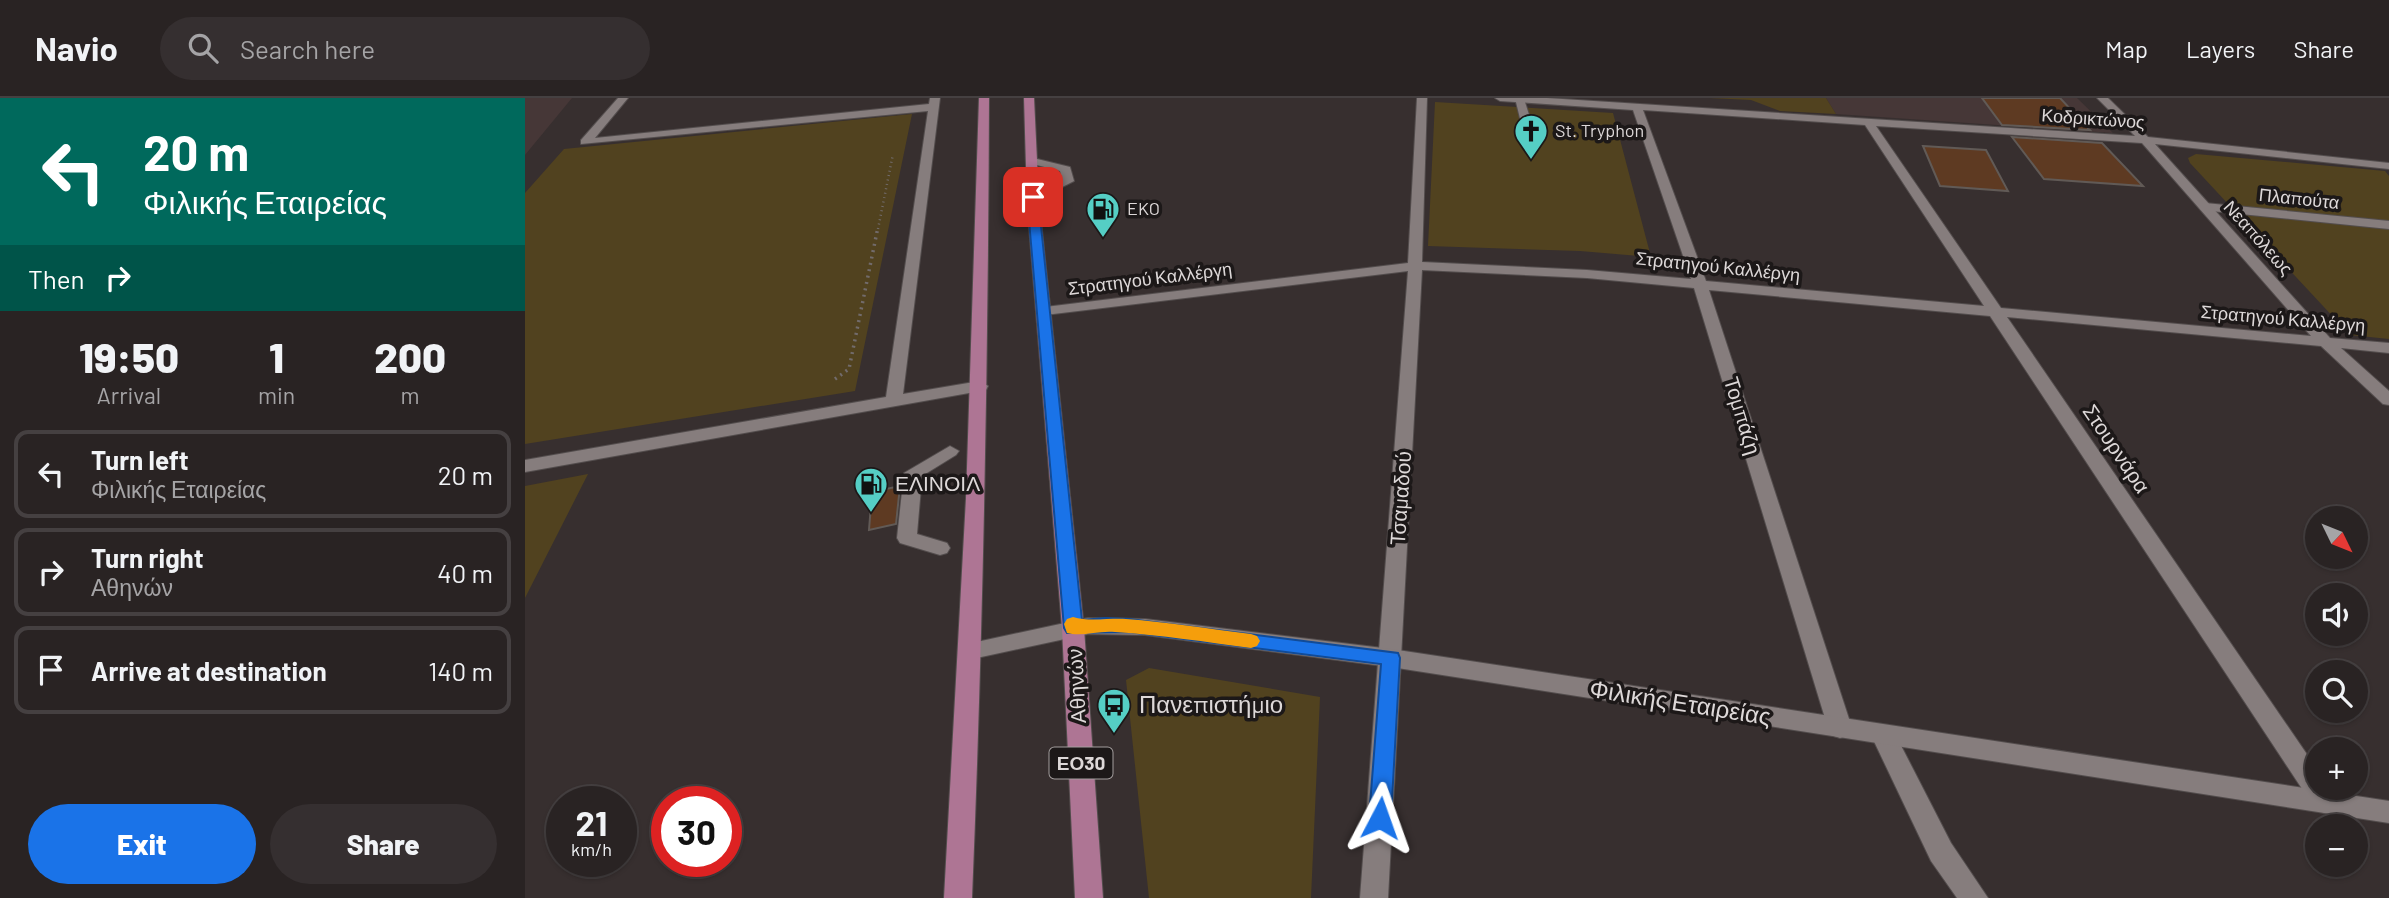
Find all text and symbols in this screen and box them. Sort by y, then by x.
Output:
search box [160,17,650,80]
text: Navio [35,28,118,68]
icon: search [184,29,222,67]
text: Search here [240,33,375,64]
text: Map [2105,34,2148,63]
text: Layers [2186,34,2255,63]
text: Share [2293,34,2354,63]
street label: Κοδρικτώνος [2041,103,2146,133]
church icon: St. Tryphon [1512,112,1550,161]
place label: St. Tryphon [1555,119,1644,141]
text: 20 m [143,122,249,181]
icon: left [28,126,119,217]
pin [1003,167,1063,227]
icon: arrive [1014,178,1052,216]
text: Φιλικής Εταιρείας [143,182,387,220]
street label: Πλαπούτα [2258,183,2340,213]
fuel station icon: EKO [1084,190,1122,239]
street label: Νεαπόλεως [2220,196,2298,279]
place label: EKO [1127,197,1160,219]
street label: Στρατηγού Καλλέργη [1635,246,1801,286]
street label: Στρατηγού Καλλέργη [1067,257,1233,299]
icon: right [99,259,137,297]
text: Then [28,263,85,294]
street label: Στρατηγού Καλλέργη [2200,300,2366,336]
text: 19:50 [79,331,179,381]
text: 1 [269,331,284,381]
text: 200 [374,331,446,381]
street label: Τομπάζη [1720,374,1767,457]
text: Arrival [97,381,161,409]
text: min [258,381,295,409]
text: m [401,381,420,409]
street label: Στουρνάρα [2078,399,2156,497]
text: Turn left [91,444,189,475]
street label: Τσαμαδού [1384,450,1415,546]
icon: left [32,455,70,493]
text: 20 m [438,459,493,490]
fuel station icon: ΕΛΙΝΟΙΛ [852,465,890,514]
place label: ΕΛΙΝΟΙΛ [895,470,980,495]
text: Φιλικής Εταιρείας [91,475,266,503]
north arrow [2305,506,2368,569]
map controls [2305,506,2368,877]
text: Turn right [91,542,204,573]
icon: right [32,553,70,591]
text: 40 m [437,557,493,588]
text: Αθηνών [91,573,173,601]
button: sound [2305,583,2368,646]
street label: Αθηνών [1061,648,1090,724]
icon: arrive [32,651,70,689]
text: Arrive at destination [91,655,327,686]
text: 140 m [428,655,493,686]
button: search [2305,660,2368,723]
street label: Φιλικής Εταιρείας [1588,673,1773,730]
bus stop icon: Πανεπιστήμιο [1095,686,1133,735]
place label: Πανεπιστήμιο [1139,689,1283,718]
button: + [2305,737,2368,800]
road number: ΕΟ30 [1049,748,1113,778]
position arrow [1343,781,1417,855]
speed limit sign: 30 [651,786,742,877]
text: 21 [576,801,607,843]
button: Exit [28,804,256,884]
button: Share [270,804,497,884]
button: − [2305,814,2368,877]
text: km/h [571,838,612,860]

